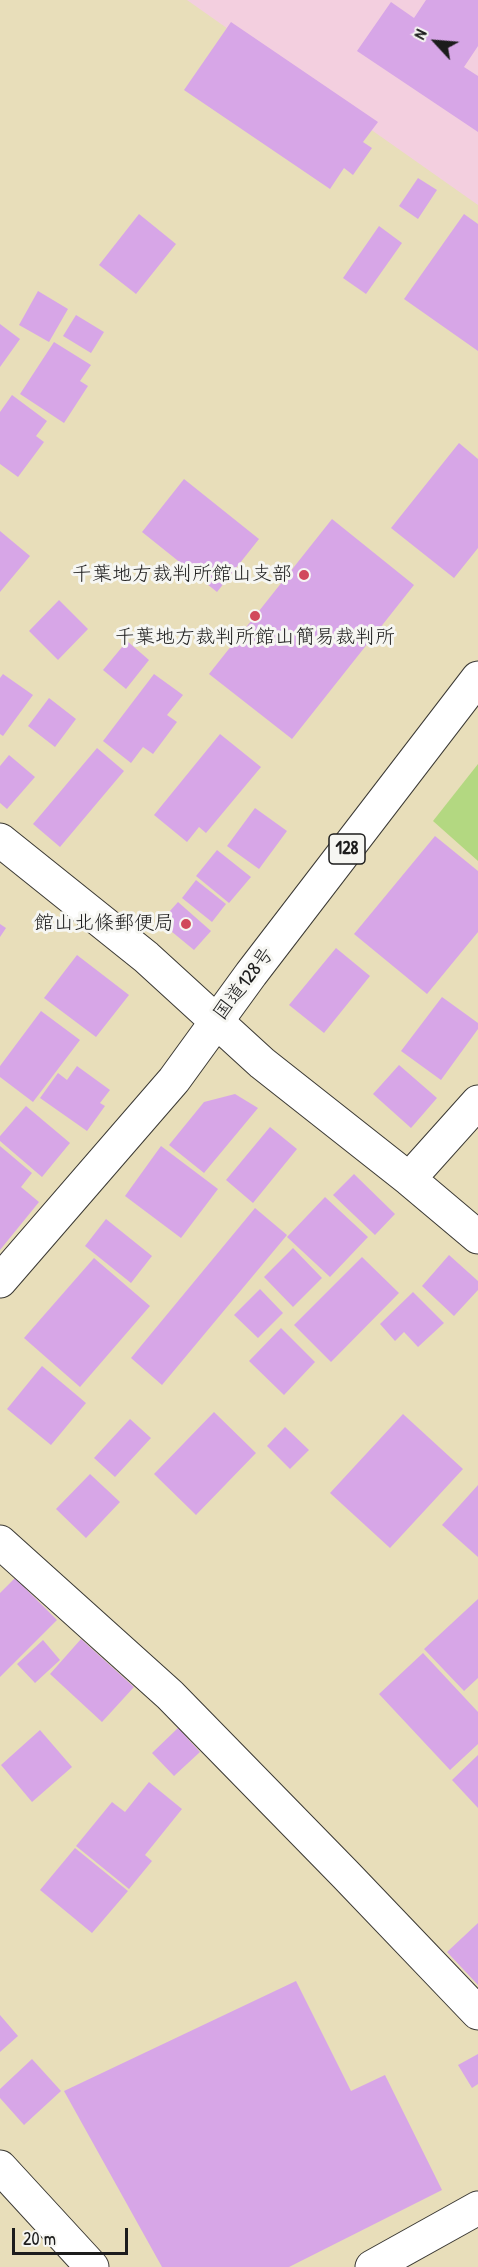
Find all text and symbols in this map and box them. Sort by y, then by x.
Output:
north arrow [406,12,466,72]
text: N [408,25,432,43]
place label: 千葉地方裁判所館山支部 [72,563,292,587]
marker: 千葉地方裁判所館山支部 [297,568,311,582]
marker: 千葉地方裁判所館山簡易裁判所 [248,609,262,623]
place label: 千葉地方裁判所館山簡易裁判所 [115,626,395,650]
road number: 128 [329,834,365,864]
place label: 館山北條郵便局 [34,912,174,936]
marker: 館山北條郵便局 [179,917,193,931]
street label: 国道128号 [209,943,279,1025]
scale bar [15,2216,130,2254]
text: 20 m [23,2226,56,2251]

